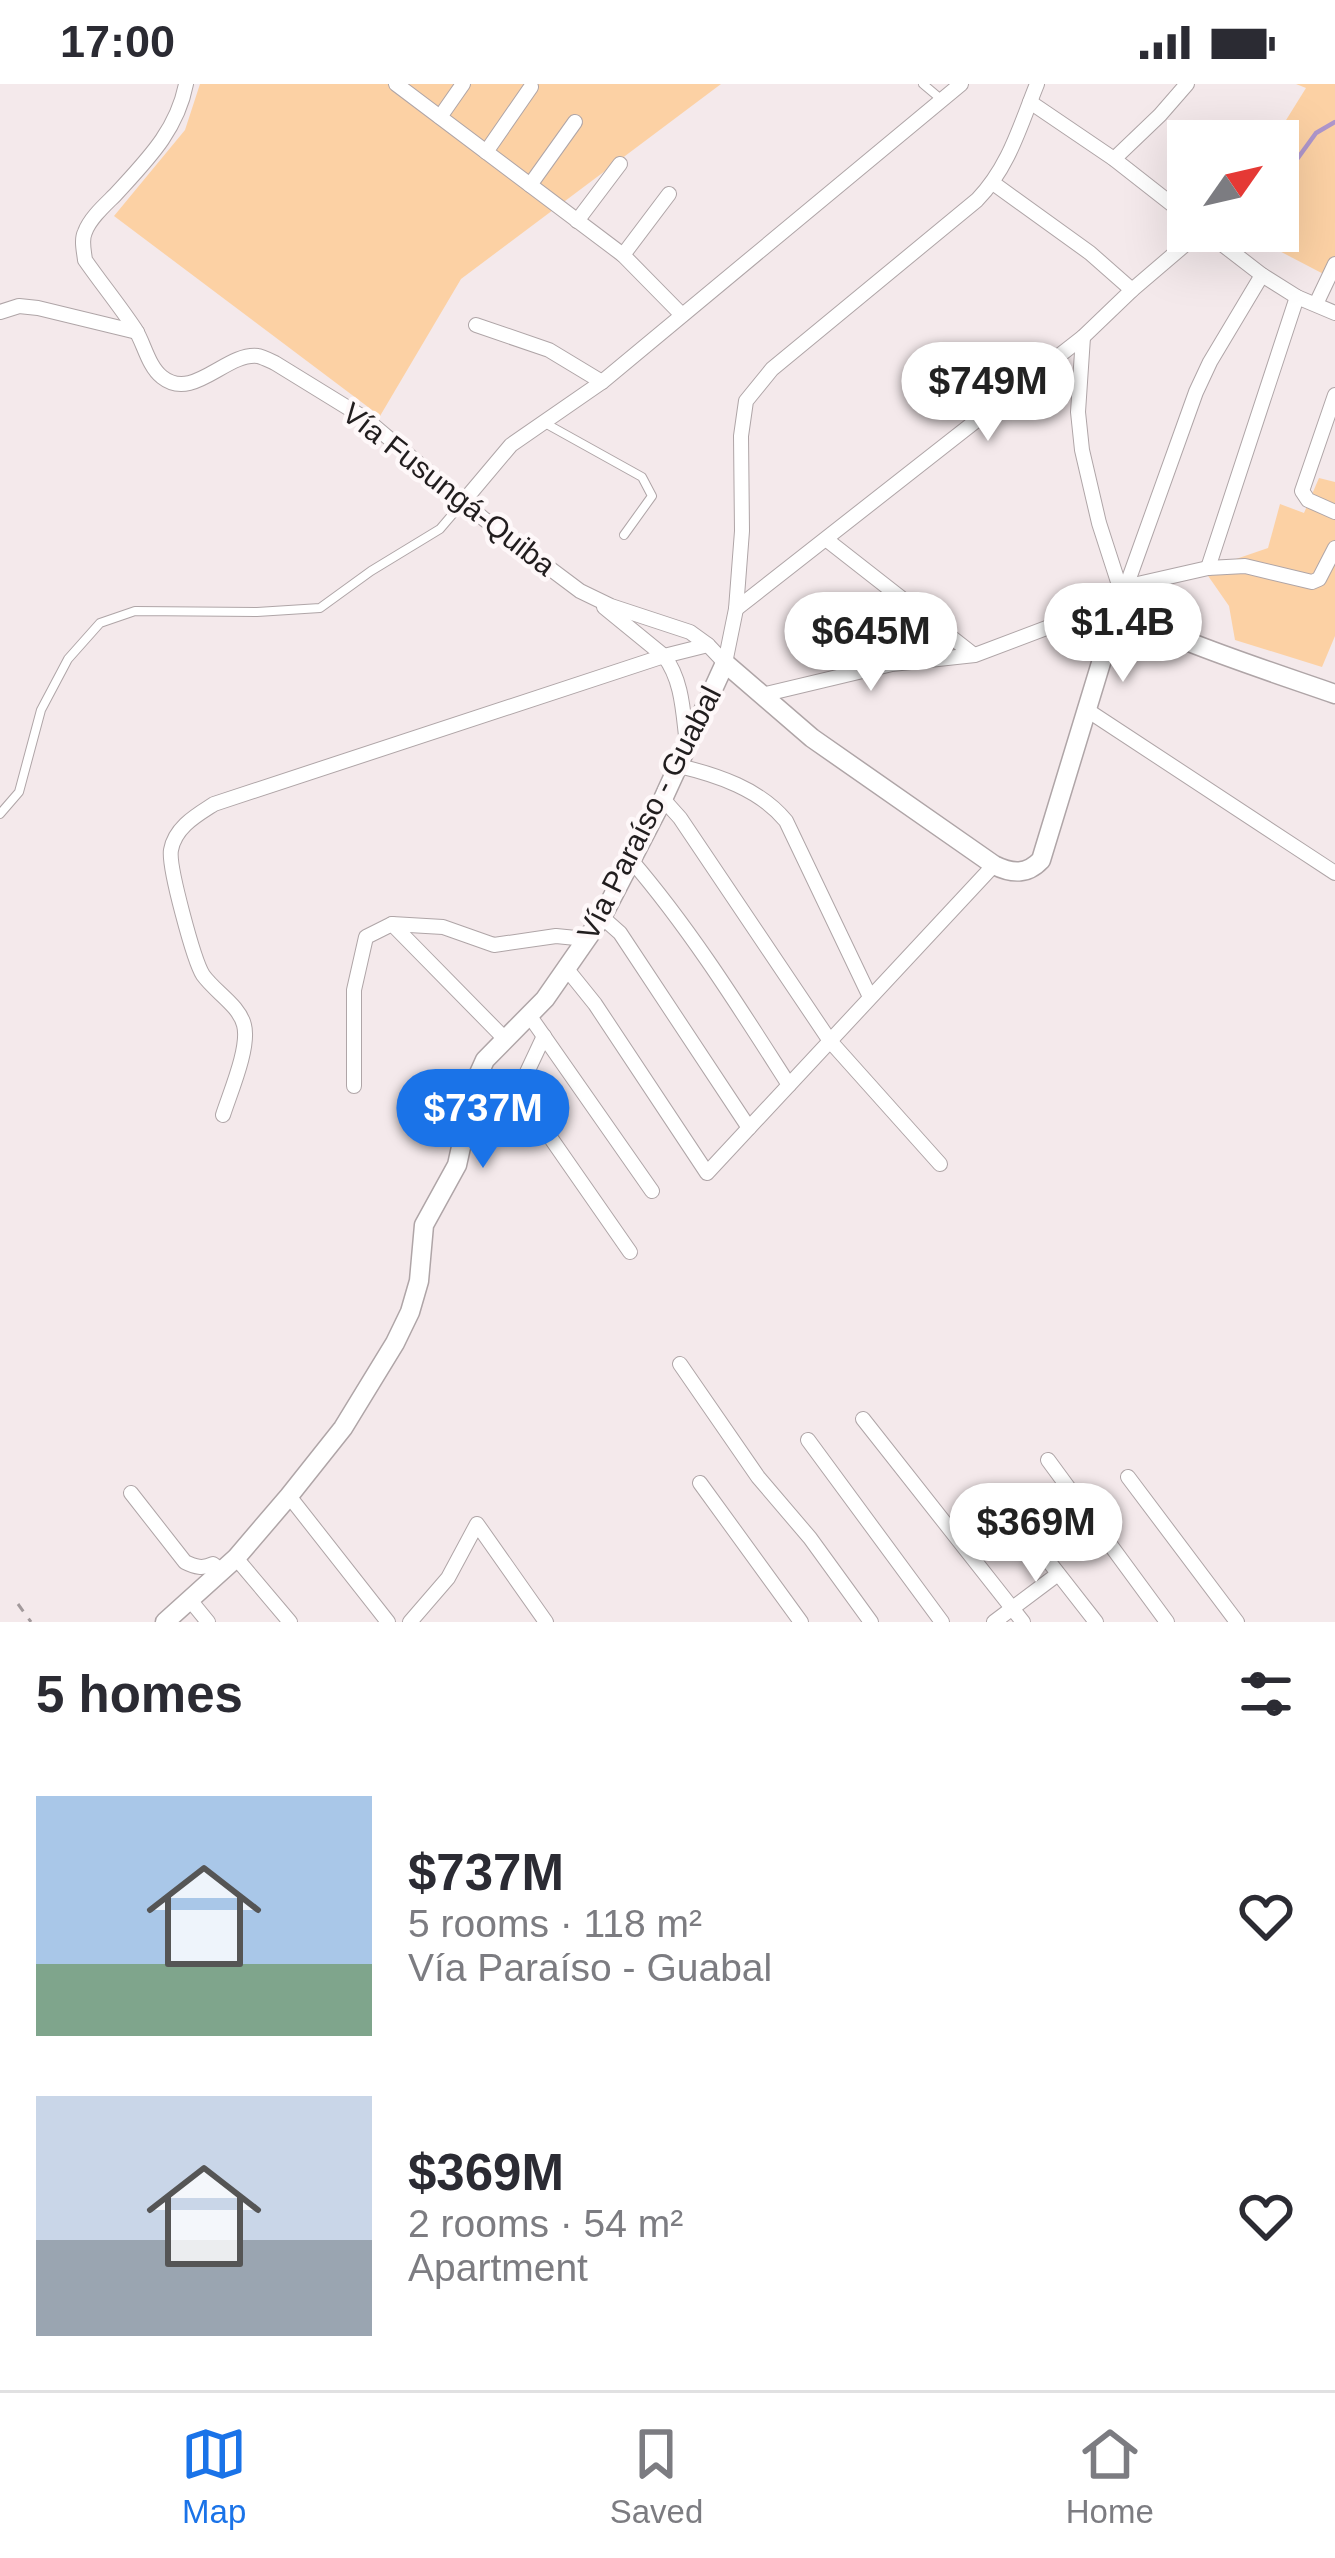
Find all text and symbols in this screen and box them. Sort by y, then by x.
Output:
text: 17:00 [60,16,175,67]
north arrow [1167,120,1299,252]
map controls [1167,120,1299,252]
pin: $749M [904,342,1072,444]
text: $749M [928,359,1048,402]
street label: Vía Fusungá-Quiba [336,396,562,582]
pin: $1.4B [1039,583,1207,685]
pin: $645M [787,592,955,694]
text: $1.4B [1071,600,1175,643]
text: $645M [811,609,931,652]
street label: Vía Paraíso - Guabal [571,681,727,945]
pin: $737M [399,1069,567,1171]
text: $737M [423,1086,543,1129]
pin: $369M [952,1483,1120,1585]
text: $369M [976,1500,1096,1543]
icon: filters [1233,1661,1299,1727]
text: 5 homes [36,1666,243,1723]
icon: home [132,1844,276,1988]
text: $737M [408,1844,564,1901]
icon: heart [1233,1883,1299,1949]
text: 5 rooms · 118 m² [408,1902,702,1945]
text: Vía Paraíso - Guabal [408,1946,772,1989]
icon: home [132,2144,276,2288]
text: $369M [408,2144,564,2201]
icon: heart [1233,2183,1299,2249]
text: 2 rooms · 54 m² [408,2202,683,2245]
text: Apartment [408,2246,588,2289]
tab: Map [181,2421,247,2531]
tab: Saved [610,2421,703,2531]
tab: Home [1066,2421,1154,2531]

